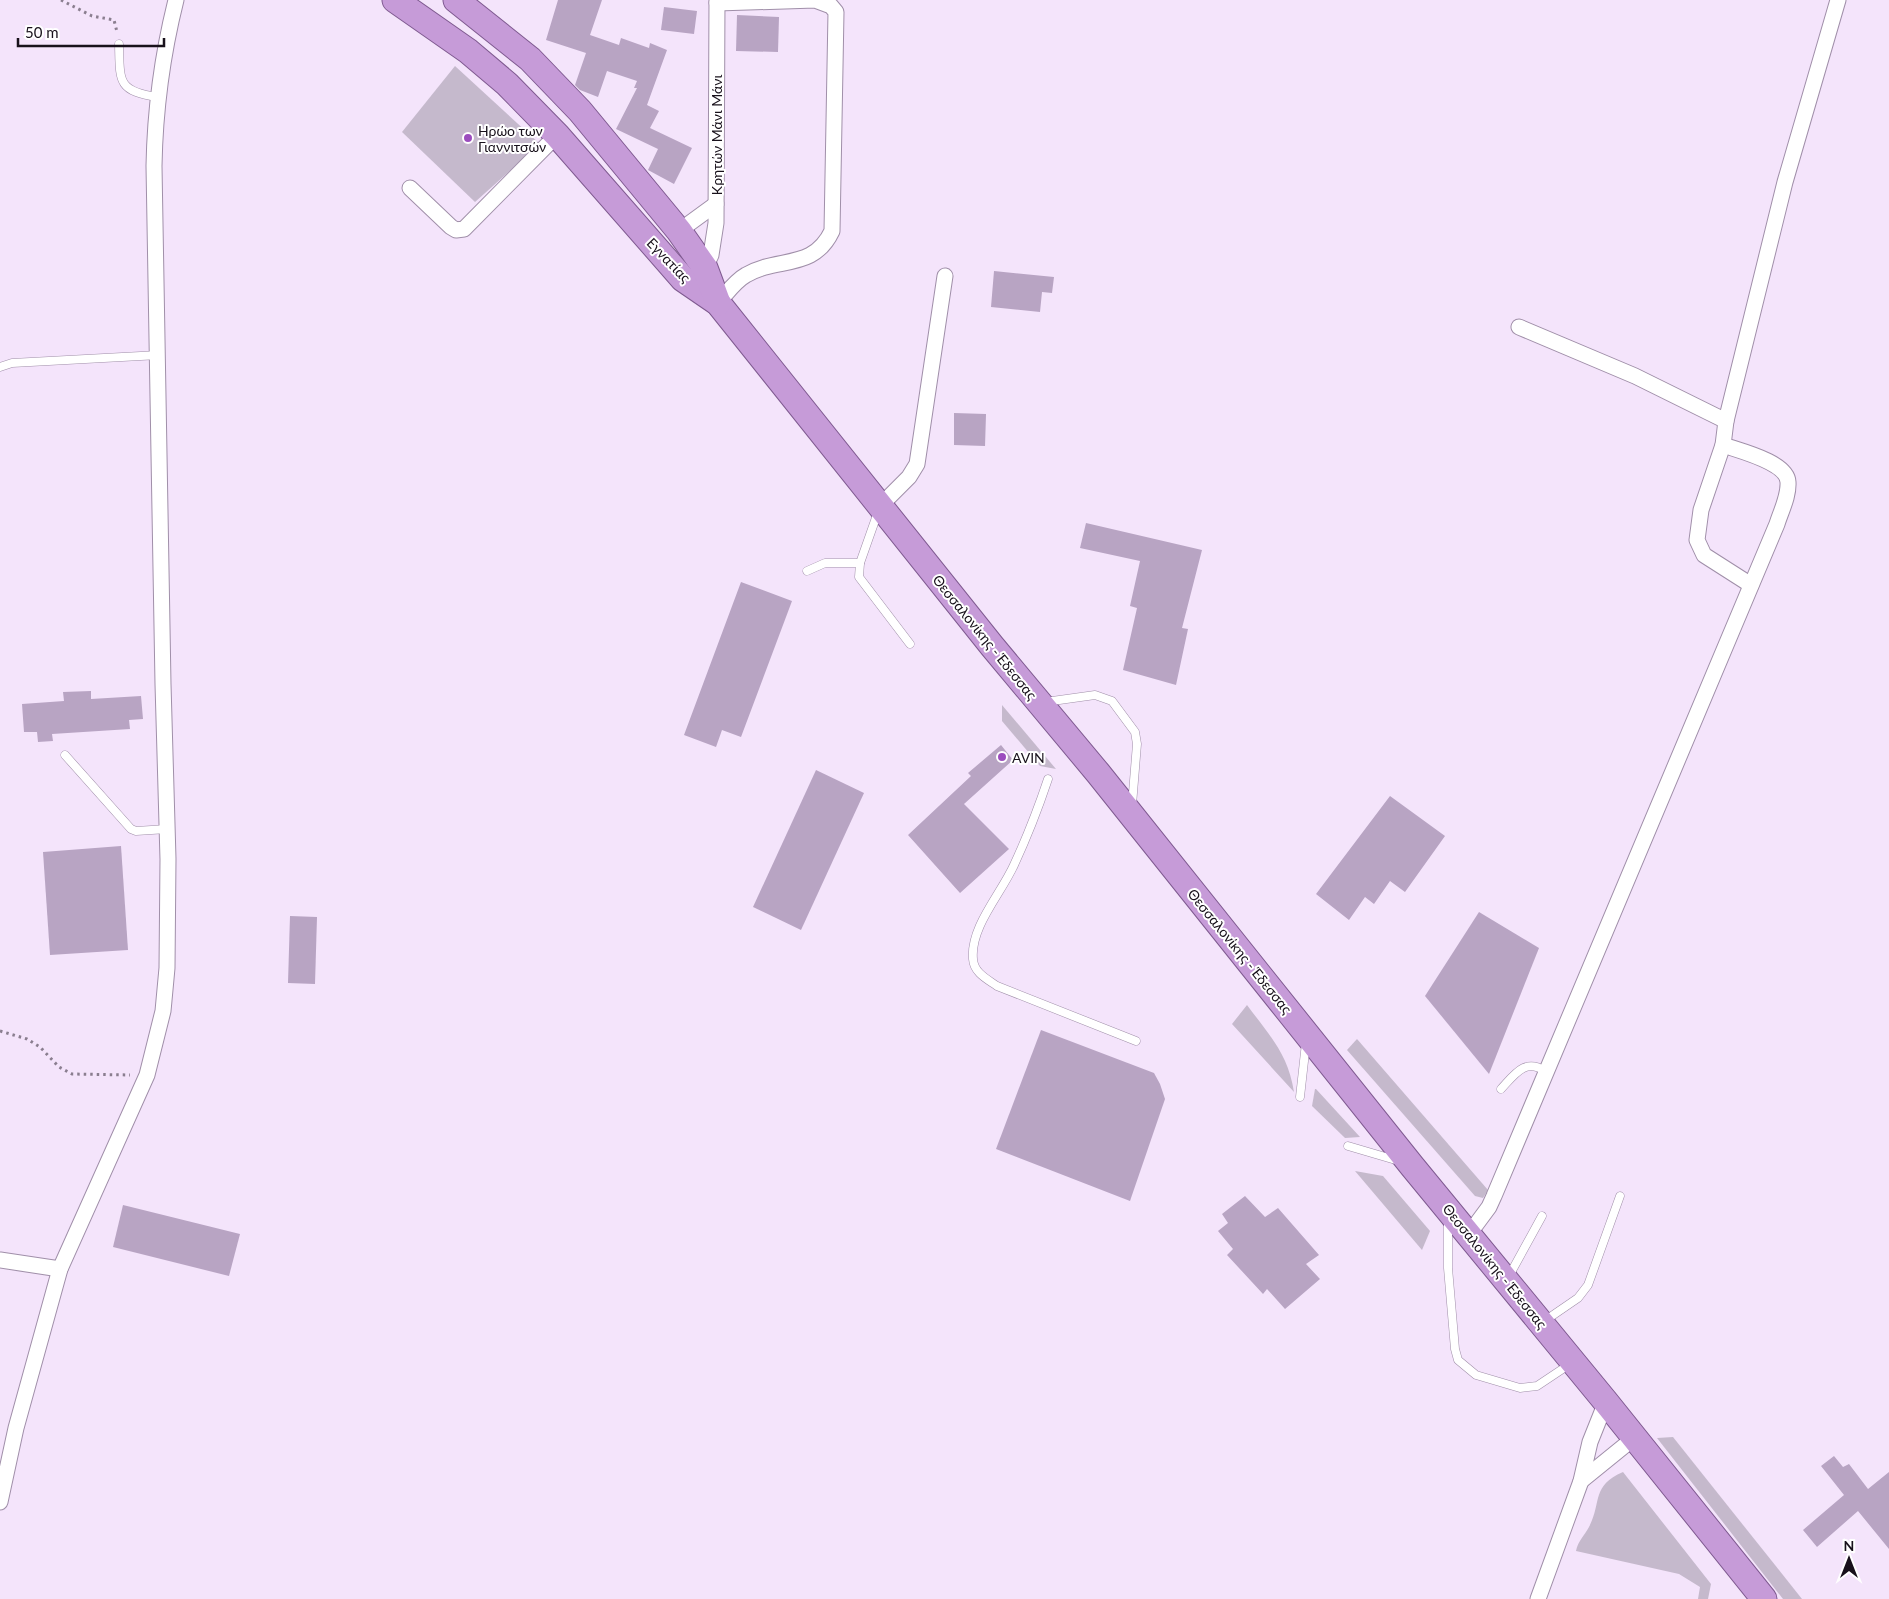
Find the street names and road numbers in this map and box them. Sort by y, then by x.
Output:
street label: Κρητών Μάνι Μάνι [708,75,725,195]
street label: Εγνατίας [644,234,695,286]
street label: Θεσσαλονίκης - Έδεσσας [929,571,1041,703]
street label: Θεσσαλονίκης - Έδεσσας [1184,885,1296,1017]
street label: Θεσσαλονίκης - Έδεσσας [1439,1200,1551,1332]

